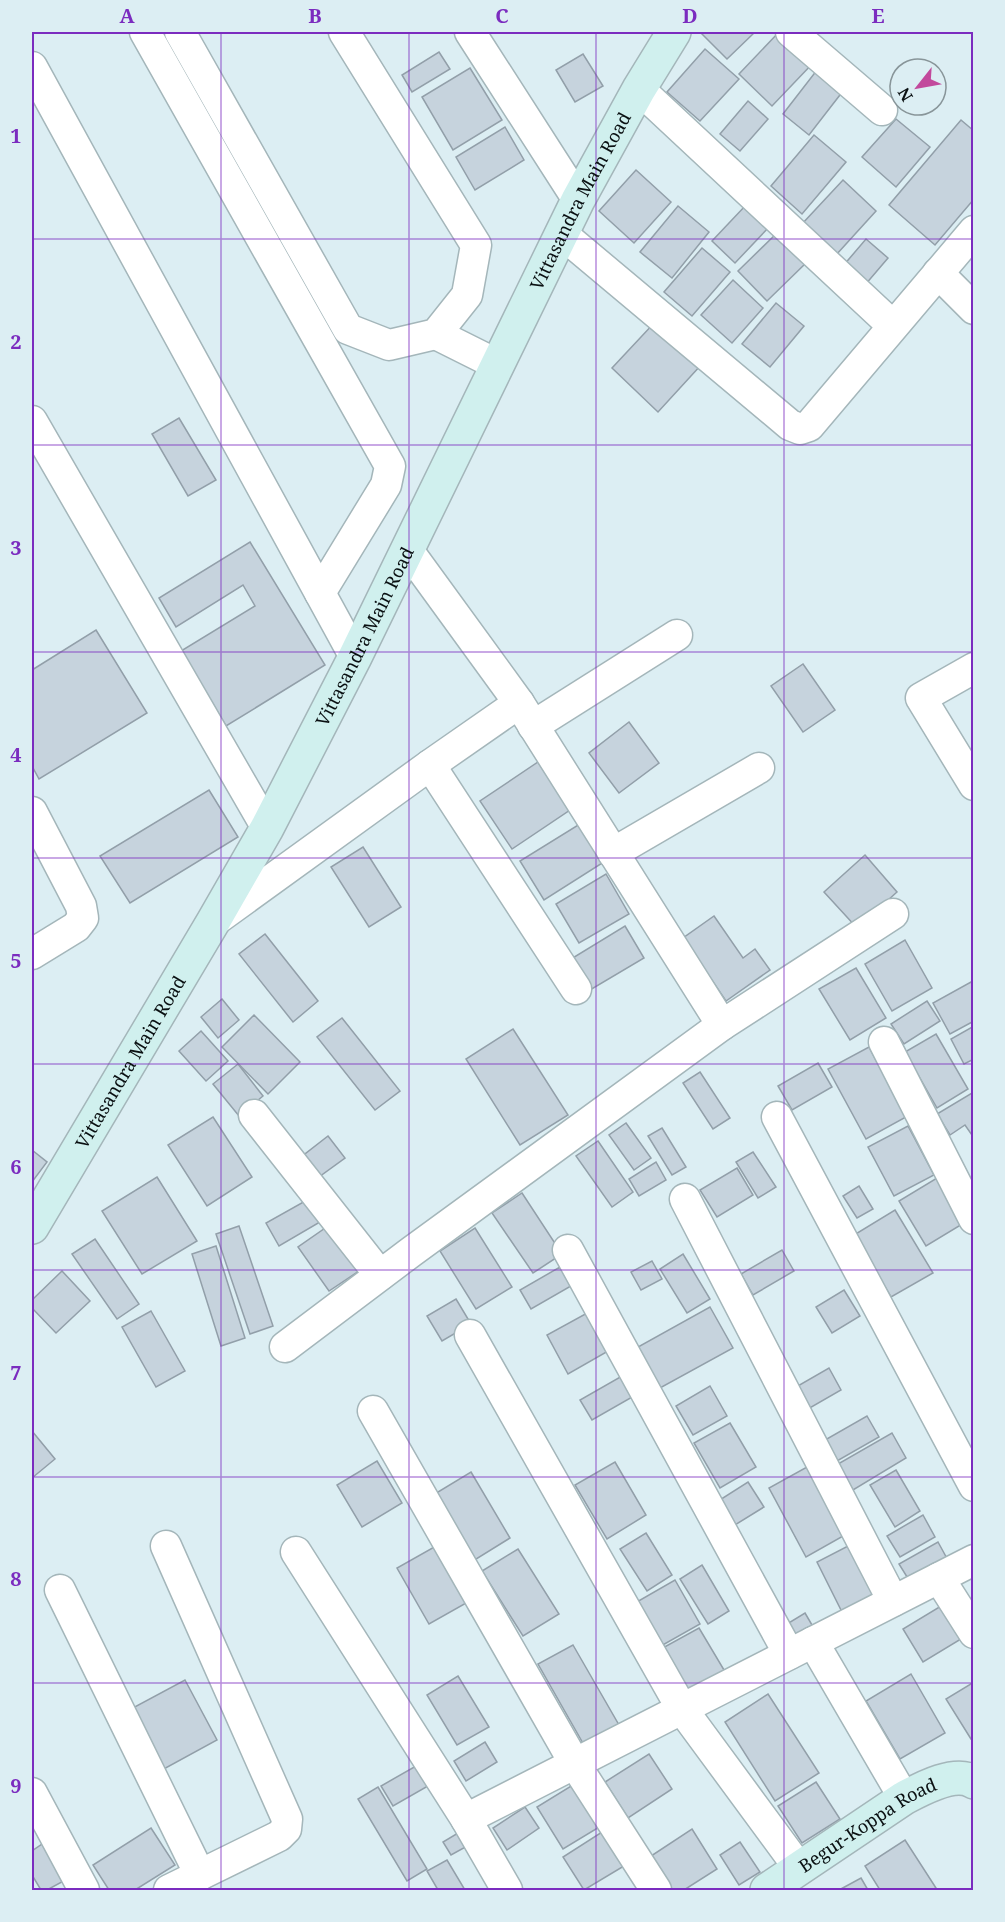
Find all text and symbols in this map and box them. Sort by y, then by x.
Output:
text: A [119,2,135,29]
text: B [308,2,322,29]
text: C [495,2,509,29]
text: D [682,2,698,29]
text: E [871,2,885,29]
north arrow [888,57,948,117]
text: N [892,83,918,106]
street label: Vittasandra Main Road [524,108,636,294]
text: 1 [10,122,22,149]
text: 2 [10,328,22,355]
text: 3 [10,534,22,561]
street label: Vittasandra Main Road [310,543,419,730]
text: 4 [10,741,22,768]
text: 5 [10,947,22,974]
street label: Vittasandra Main Road [69,971,191,1153]
text: 6 [10,1153,22,1180]
text: 7 [10,1359,22,1386]
text: 8 [10,1565,22,1592]
text: 9 [10,1772,22,1799]
street label: Begur-Koppa Road [794,1772,940,1878]

